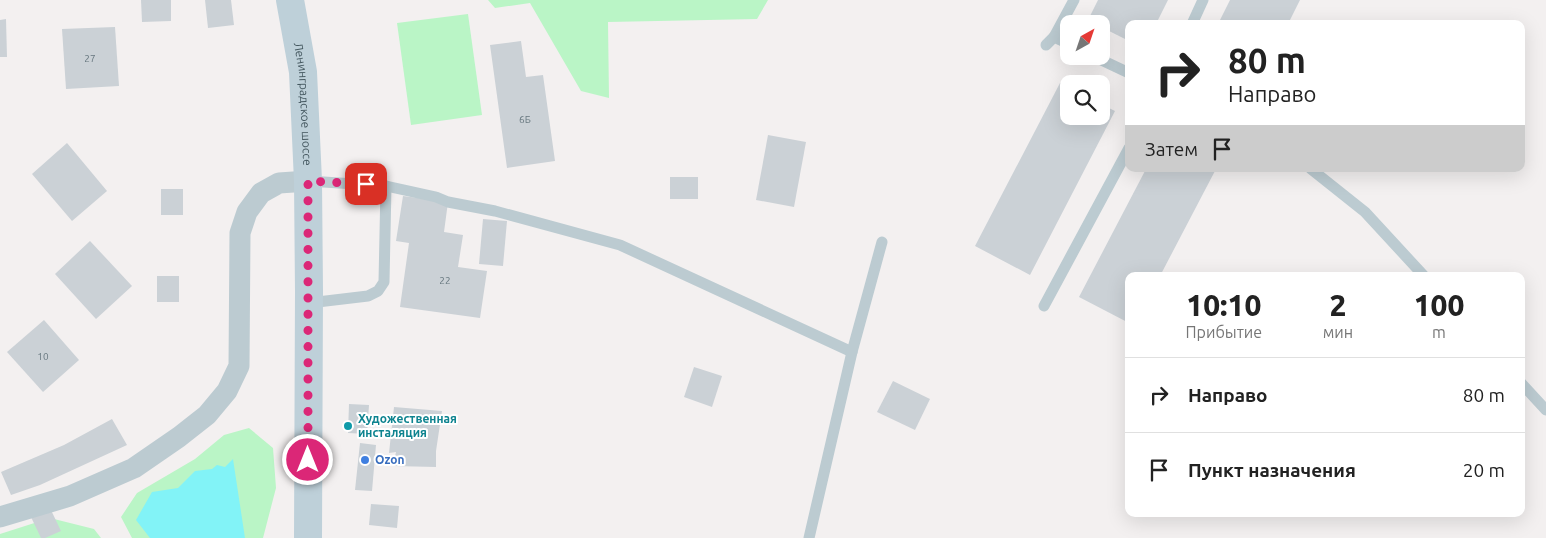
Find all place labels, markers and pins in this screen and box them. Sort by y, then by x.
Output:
pin [345,163,387,205]
place label: Художественная инсталяция [358,412,457,439]
marker: Художественная инсталяция [342,420,354,432]
place label: Ozon [375,453,404,466]
marker: Ozon [359,454,371,466]

